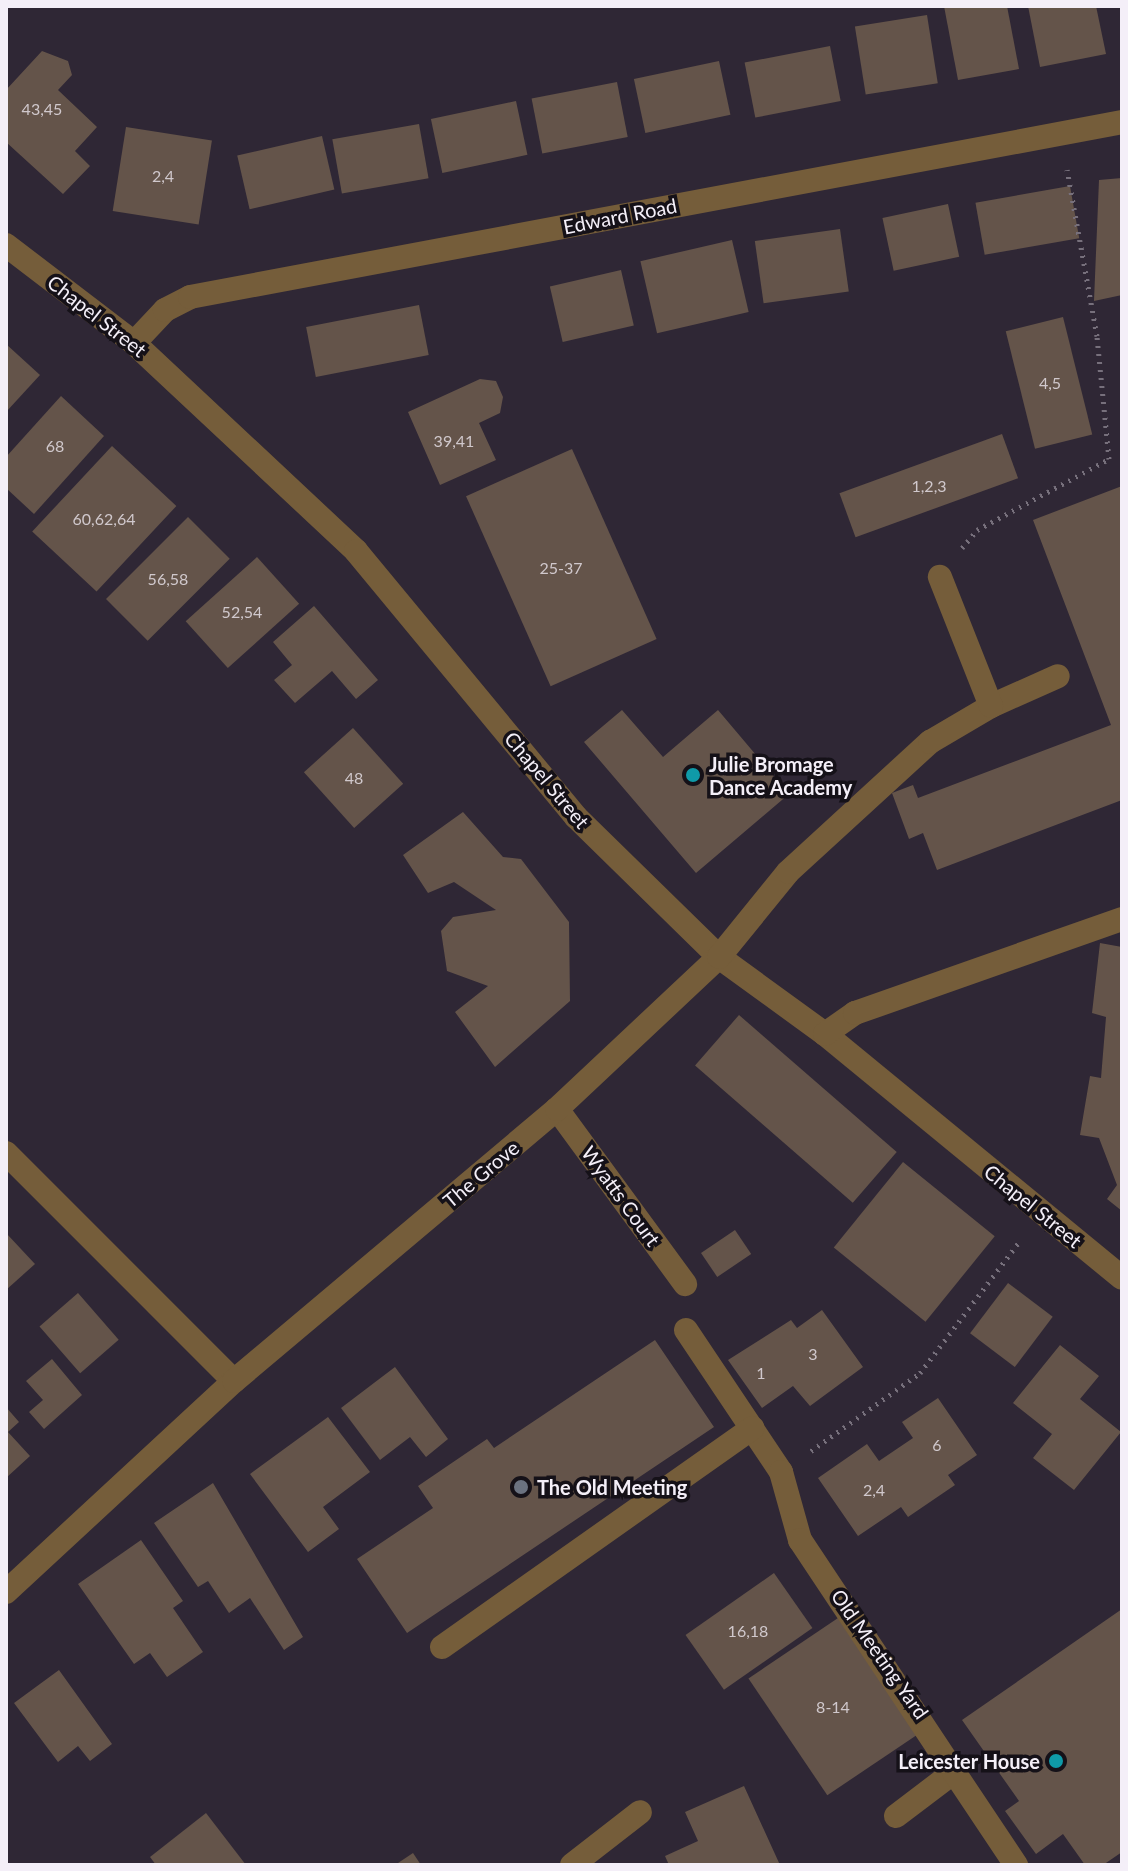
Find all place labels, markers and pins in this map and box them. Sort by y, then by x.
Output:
place label: Julie Bromage Dance Academy [709,752,853,799]
marker: Julie Bromage Dance Academy [684,766,702,784]
place label: The Old Meeting [537,1475,687,1499]
marker: The Old Meeting [512,1478,530,1496]
place label: Leicester House [898,1749,1040,1773]
marker: Leicester House [1047,1752,1065,1770]

